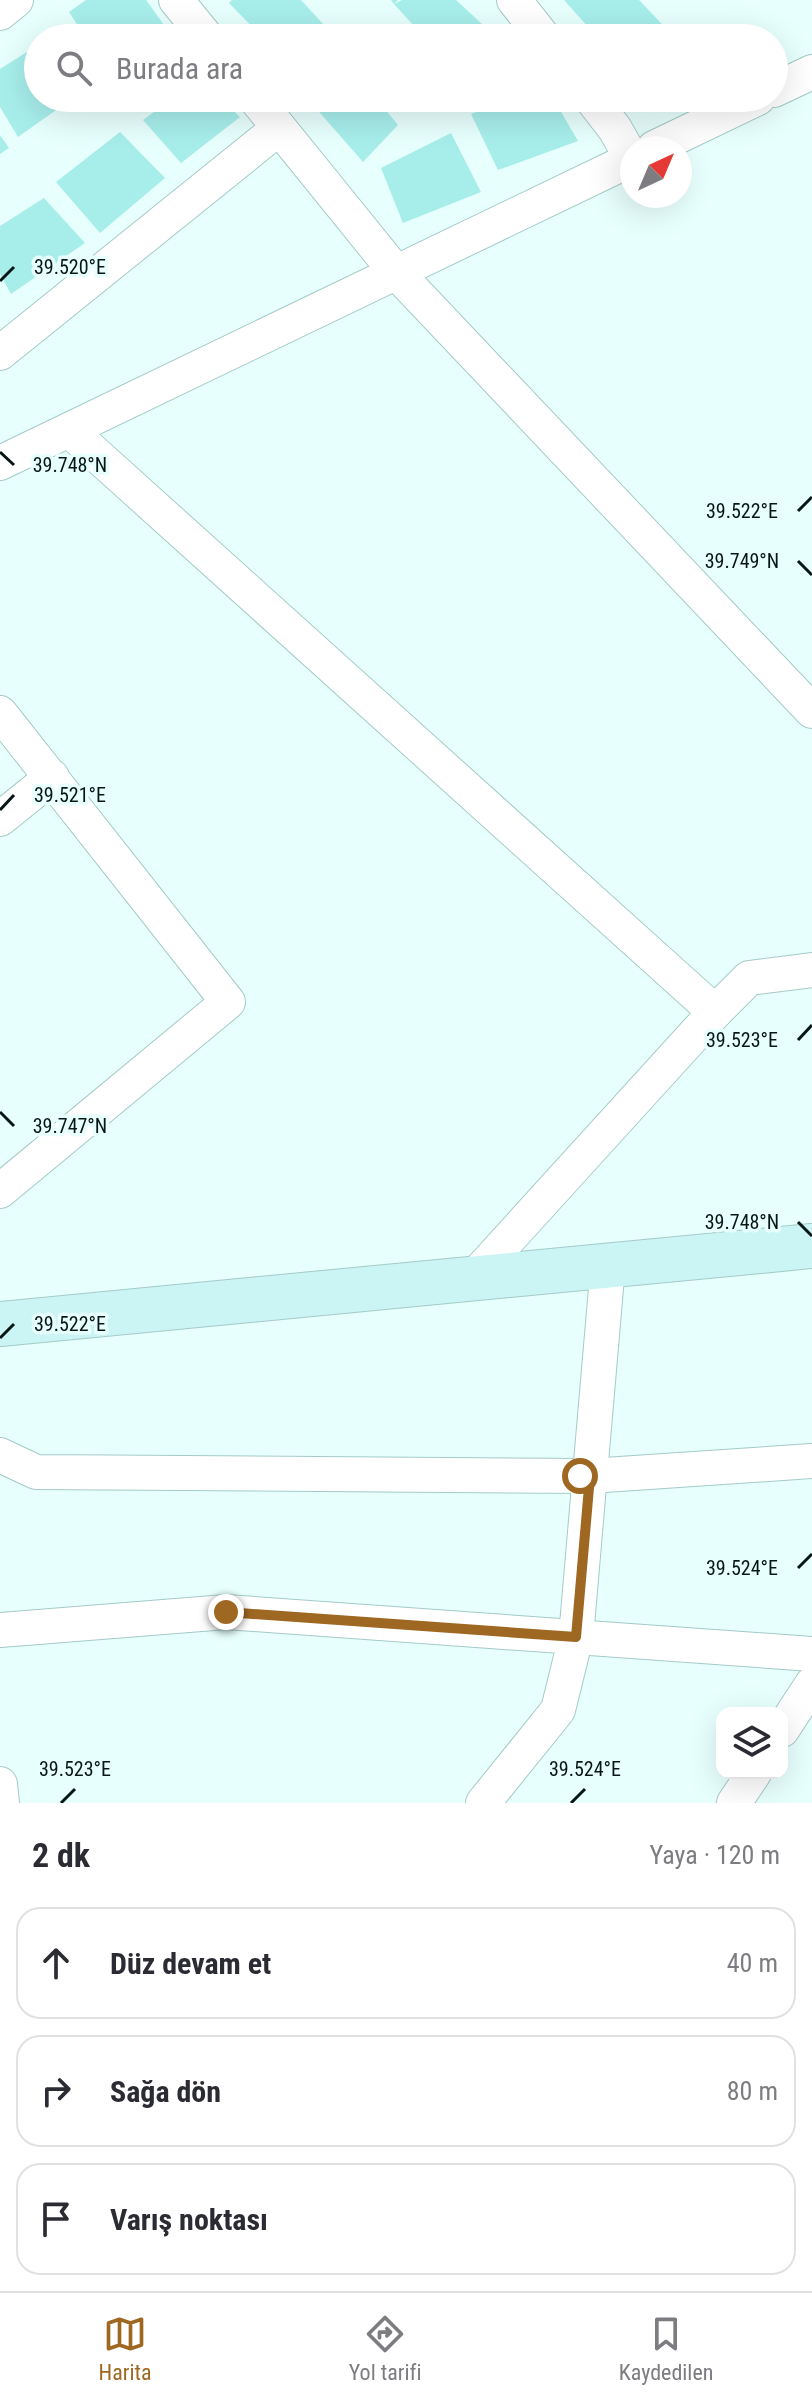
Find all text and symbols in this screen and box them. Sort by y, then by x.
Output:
search box [24,24,788,112]
icon: search [52,46,96,90]
text: Burada ara [116,51,243,86]
north arrow [620,136,692,208]
text: 39.520°E [34,255,106,279]
text: 39.748°N [33,453,107,477]
text: 39.522°E [706,499,778,523]
text: 39.749°N [705,549,779,573]
text: 39.521°E [34,783,106,807]
text: 39.523°E [706,1028,778,1052]
text: 39.747°N [33,1114,107,1138]
text: 39.748°N [705,1210,779,1234]
text: 39.522°E [34,1312,106,1336]
route start [562,1458,598,1494]
text: 39.524°E [706,1556,778,1580]
route end [208,1594,244,1630]
map controls [716,1707,788,1779]
button: layers [716,1707,788,1779]
text: 39.523°E [39,1757,111,1781]
text: 39.524°E [549,1757,621,1781]
text: 2 dk [32,1835,90,1875]
text: Yaya · 120 m [650,1840,780,1870]
icon: ahead [34,1941,78,1985]
text: Düz devam et [110,1946,271,1981]
text: 40 m [727,1948,778,1978]
icon: right [34,2069,78,2113]
text: Sağa dön [110,2074,221,2109]
text: 80 m [727,2076,778,2106]
icon: arrive [34,2197,78,2241]
text: Varış noktası [110,2202,268,2237]
tab: Harita [99,2312,152,2385]
tab: Yol tarifi [349,2312,422,2385]
tab: Kaydedilen [619,2312,713,2385]

